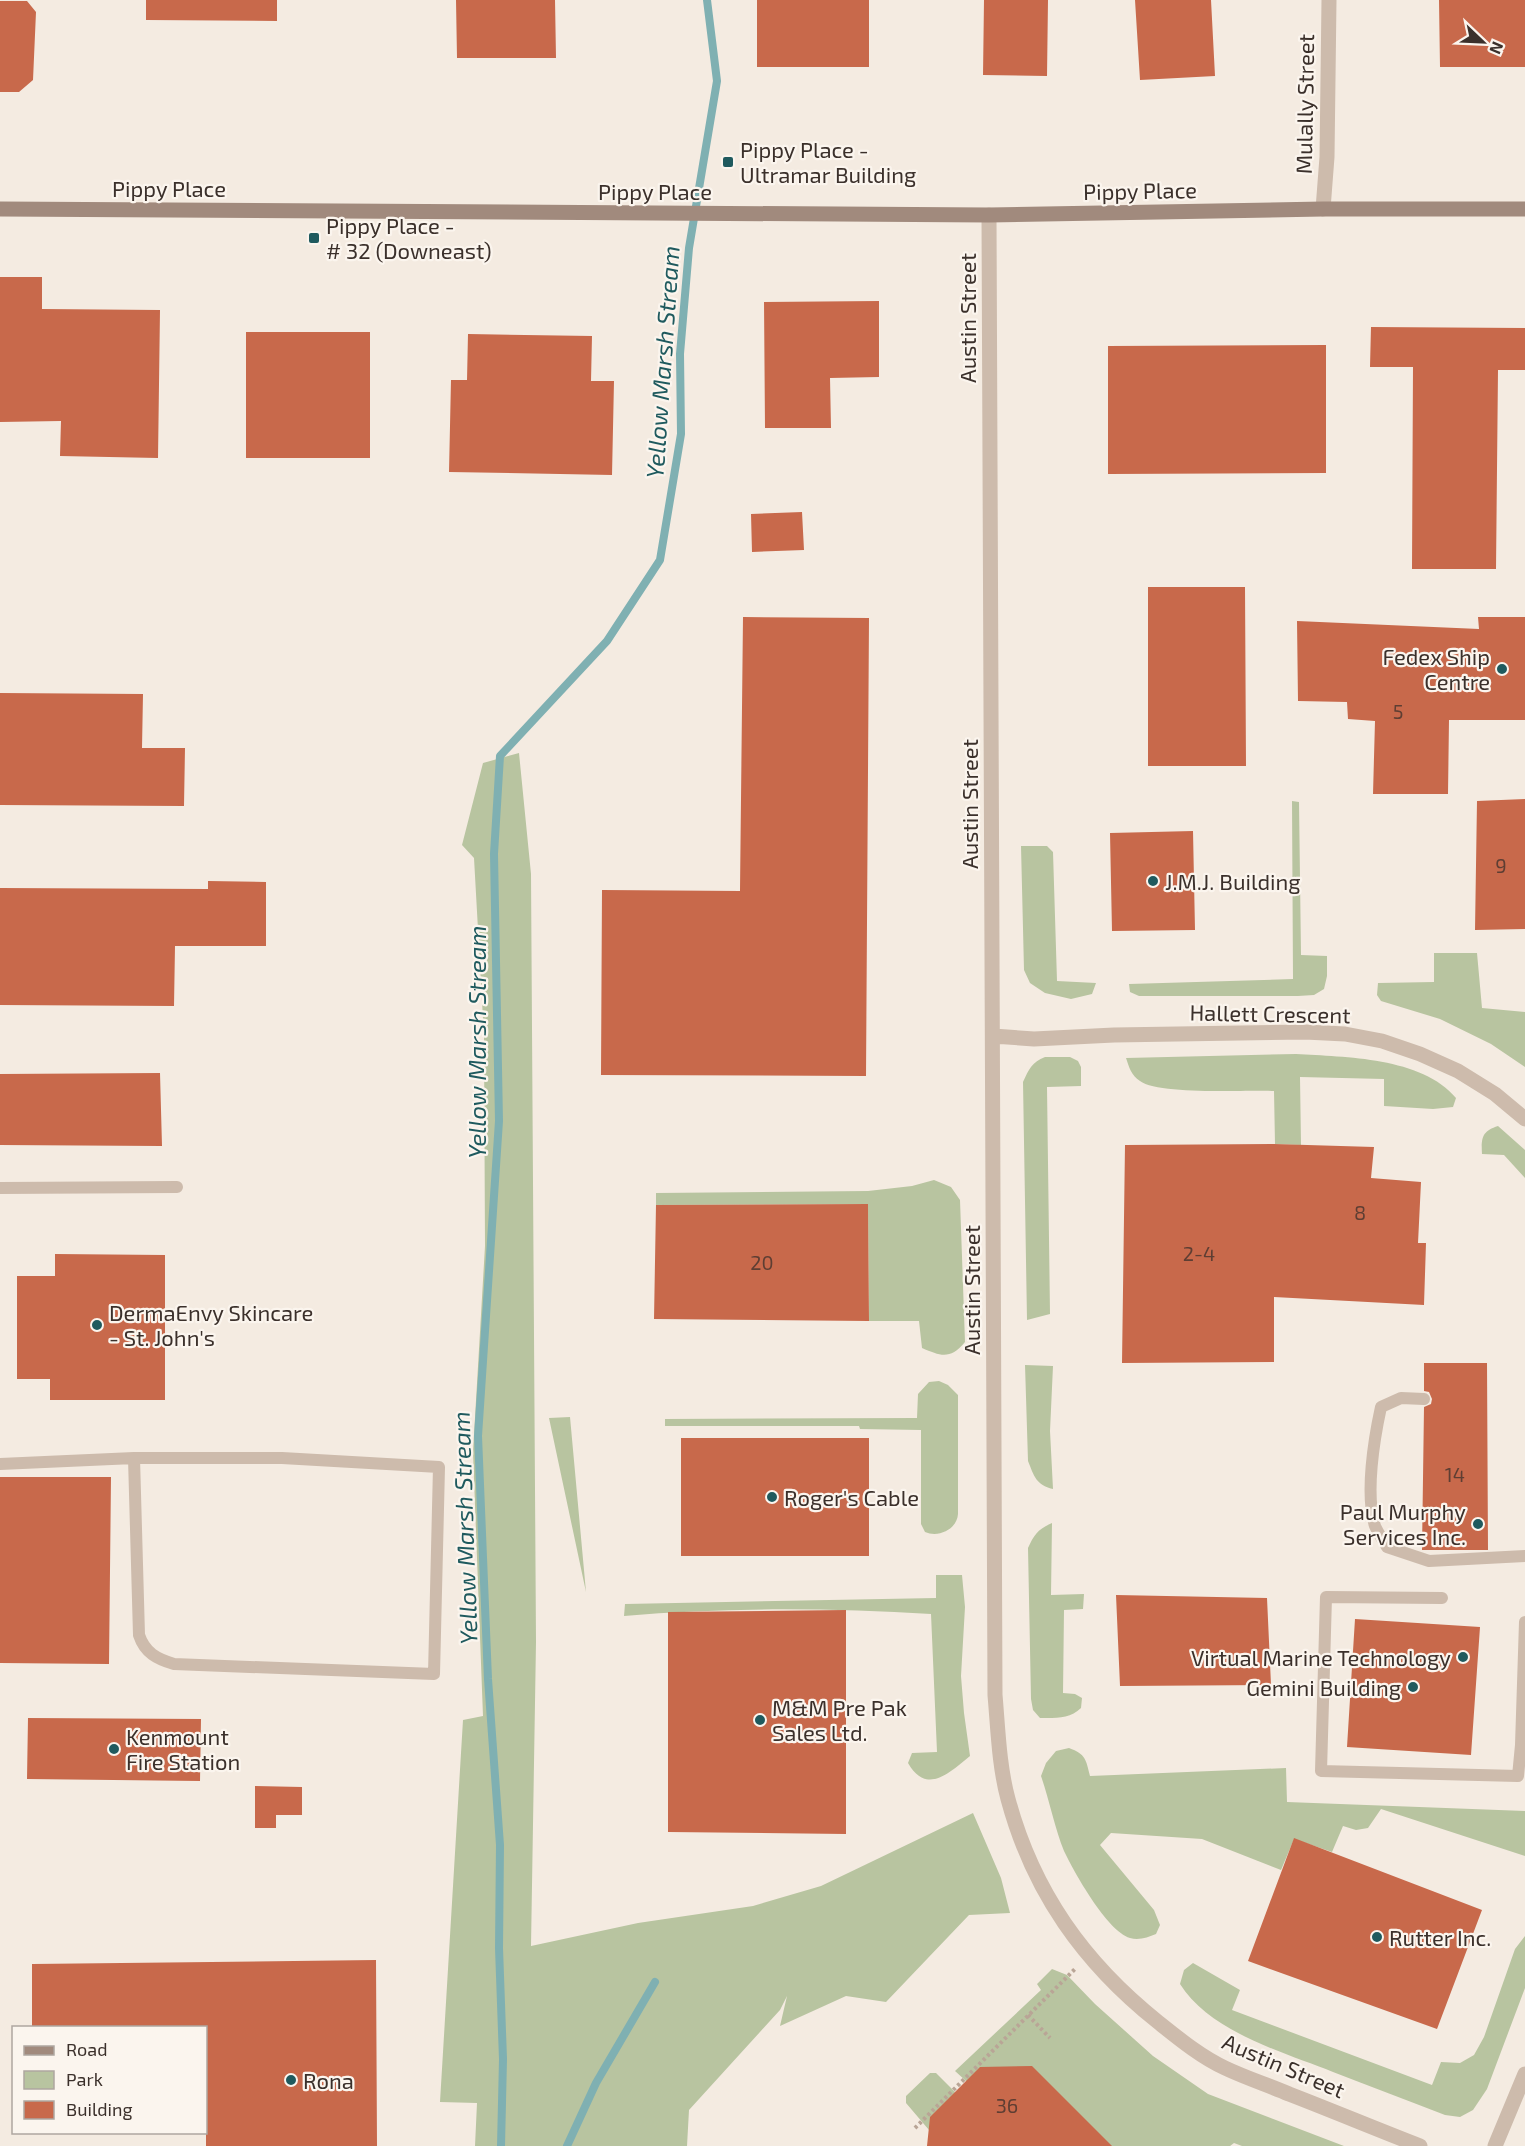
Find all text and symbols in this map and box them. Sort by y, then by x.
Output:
north arrow [1453,12,1513,72]
street label: Mulally Street [1290,34,1318,174]
text: N [1486,39,1508,57]
place label: Pippy Place - Ultramar Building [740,136,916,187]
marker: Pippy Place - Ultramar Building [721,155,735,169]
street label: Pippy Place [112,175,226,201]
street label: Pippy Place [1083,176,1197,204]
street label: Pippy Place [598,178,712,204]
place label: Pippy Place - # 32 (Downeast) [326,212,492,263]
marker: Pippy Place - # 32 (Downeast) [307,231,321,245]
water label: Yellow Marsh Stream [639,245,685,479]
street label: Austin Street [954,253,980,383]
place label: Fedex Ship Centre [1382,643,1490,694]
marker: Fedex Ship Centre [1495,662,1509,676]
house number: 5 [1393,699,1403,723]
street label: Austin Street [956,739,982,869]
house number: 9 [1495,853,1507,877]
place label: J.M.J. Building [1165,868,1301,894]
marker: J.M.J. Building [1146,874,1160,888]
water label: Yellow Marsh Stream [462,925,491,1159]
street label: Hallett Crescent [1189,999,1351,1027]
house number: 8 [1354,1200,1366,1224]
street label: Austin Street [958,1225,984,1355]
house number: 2-4 [1183,1241,1215,1265]
house number: 20 [750,1250,774,1274]
place label: DermaEnvy Skincare - St. John's [109,1299,313,1350]
marker: DermaEnvy Skincare - St. John's [90,1318,104,1332]
water label: Yellow Marsh Stream [445,1411,483,1645]
house number: 14 [1445,1462,1465,1486]
place label: Roger's Cable [784,1484,919,1510]
marker: Roger's Cable [765,1490,779,1504]
place label: Paul Murphy Services Inc. [1340,1498,1466,1549]
marker: Paul Murphy Services Inc. [1471,1517,1485,1531]
place label: Virtual Marine Technology [1191,1644,1451,1670]
marker: Virtual Marine Technology [1456,1650,1470,1664]
place label: Gemini Building [1246,1674,1401,1700]
marker: Gemini Building [1406,1680,1420,1694]
place label: M&M Pre Pak Sales Ltd. [772,1694,907,1745]
marker: M&M Pre Pak Sales Ltd. [753,1713,767,1727]
place label: Kenmount Fire Station [126,1723,240,1774]
marker: Kenmount Fire Station [107,1742,121,1756]
place label: Rutter Inc. [1389,1924,1491,1950]
marker: Rutter Inc. [1370,1930,1384,1944]
legend [12,2026,207,2134]
street label: Austin Street [1219,2028,1349,2102]
text: Road [66,2038,107,2060]
place label: Rona [303,2067,354,2093]
text: Park [66,2068,103,2090]
marker: Rona [284,2073,298,2087]
house number: 36 [996,2093,1018,2117]
text: Building [66,2098,133,2120]

